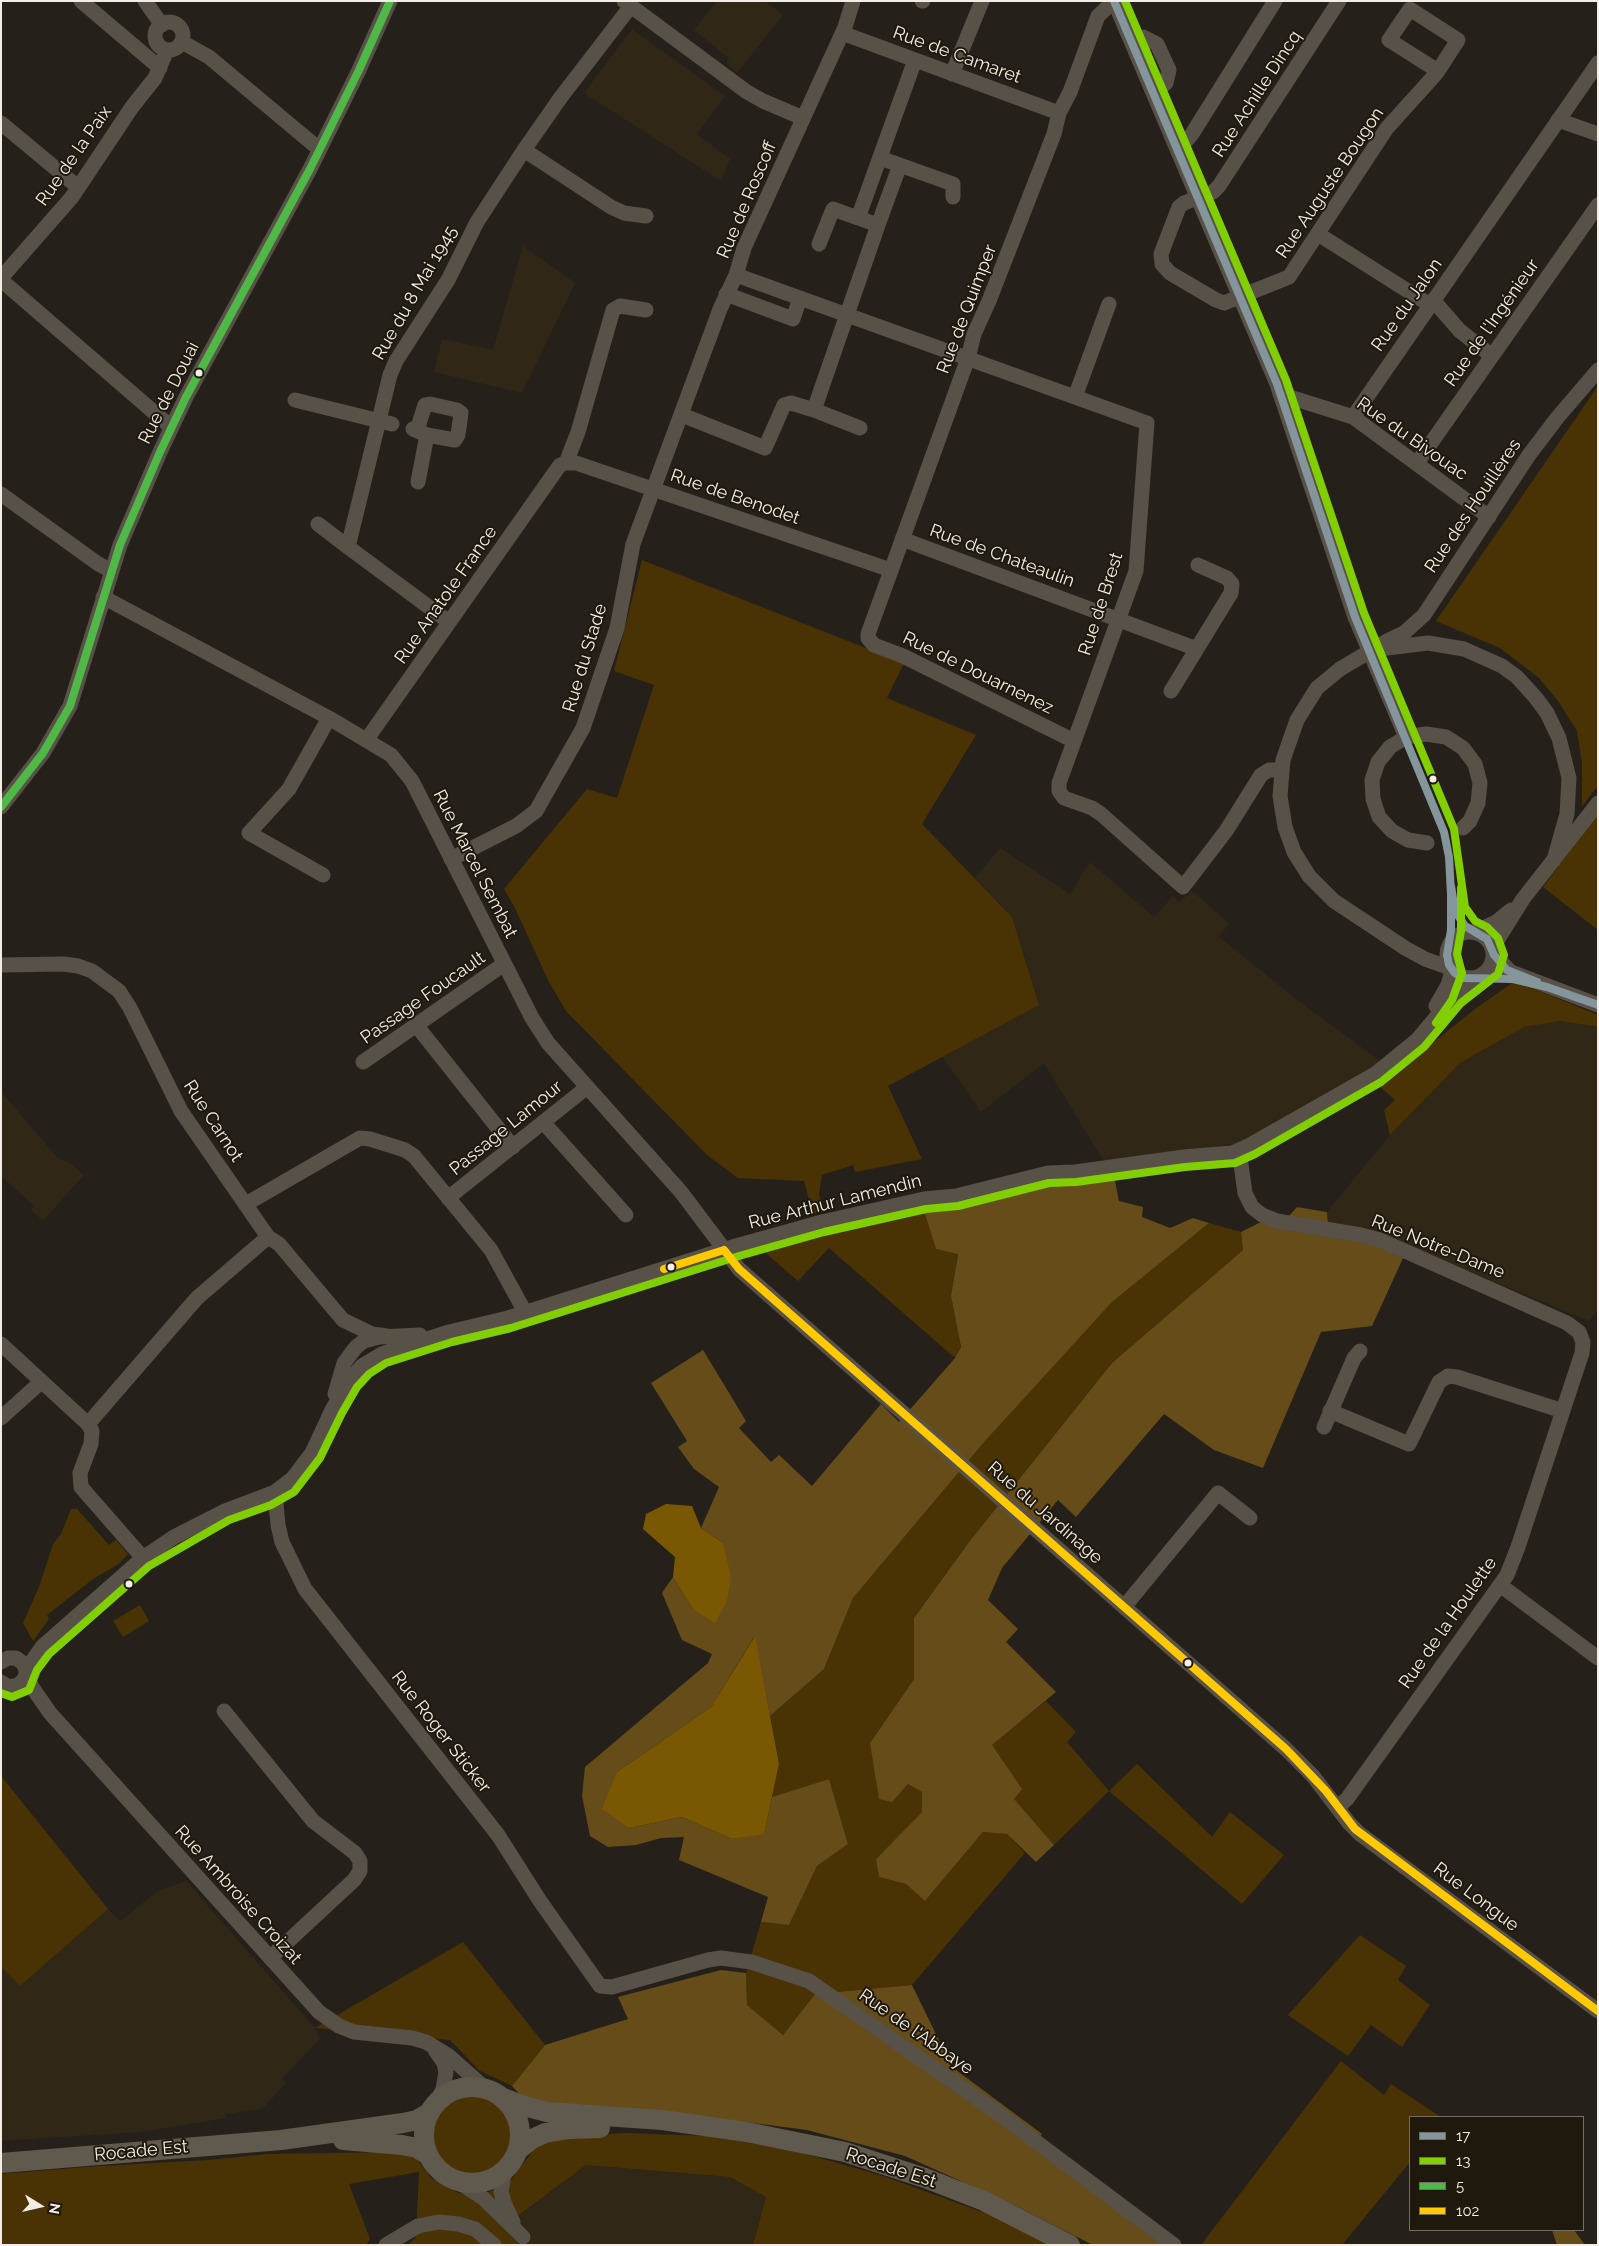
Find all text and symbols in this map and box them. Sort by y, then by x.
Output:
street label: Rue de Camaret [890,22,1024,88]
street label: Rue Achille Dincq [1208,27,1306,161]
street label: Rue de la Paix [32,102,116,210]
street label: Rue Auguste Bougon [1271,103,1389,263]
street label: Rue de Roscoff [713,138,781,262]
street label: Rue du 8 Mai 1945 [368,222,462,364]
street label: Rue de Quimper [932,241,1002,377]
street label: Rue du Jalon [1367,254,1447,356]
street label: Rue de l'Ingénieur [1440,255,1544,391]
street label: Rue de Douai [134,338,204,448]
unlabelled marker [194,368,204,378]
street label: Rue du Bivouac [1352,393,1472,485]
street label: Rue des Houillères [1420,435,1526,577]
street label: Rue de Benodet [668,465,802,529]
street label: Rue de Chateaulin [927,520,1077,592]
street label: Rue Anatole France [390,522,502,668]
street label: Rue de Brest [1074,550,1128,658]
street label: Rue du Stade [558,601,612,715]
street label: Rue de Douarnenez [899,627,1057,719]
unlabelled marker [1428,774,1438,784]
street label: Rue Marcel Sembat [428,786,522,942]
street label: Passage Foucault [357,947,489,1049]
street label: Rue Carnot [179,1076,247,1166]
street label: Passage Lamour [445,1076,567,1180]
street label: Rue Arthur Lamendin [746,1170,924,1234]
street label: Rue Notre-Dame [1368,1210,1508,1284]
unlabelled marker [666,1262,676,1272]
street label: Rue du Jardinage [983,1457,1107,1569]
street label: Rue de la Houlette [1395,1553,1501,1693]
unlabelled marker [124,1579,134,1589]
unlabelled marker [1183,1658,1193,1668]
street label: Rue Roger Sticker [387,1667,495,1797]
street label: Rue Ambroise Croizat [170,1821,306,1969]
street label: Rue Longue [1429,1858,1523,1936]
street label: Rue de l'Abbaye [855,1985,977,2079]
legend [1409,2116,1584,2231]
text: 17 [1456,2127,1470,2145]
street label: Rocade Est [93,2136,189,2166]
street label: Rocade Est [843,2143,939,2193]
text: 13 [1456,2152,1470,2170]
text: 5 [1456,2177,1464,2195]
north arrow [15,2181,65,2231]
text: N [46,2202,64,2215]
text: 102 [1456,2202,1479,2220]

